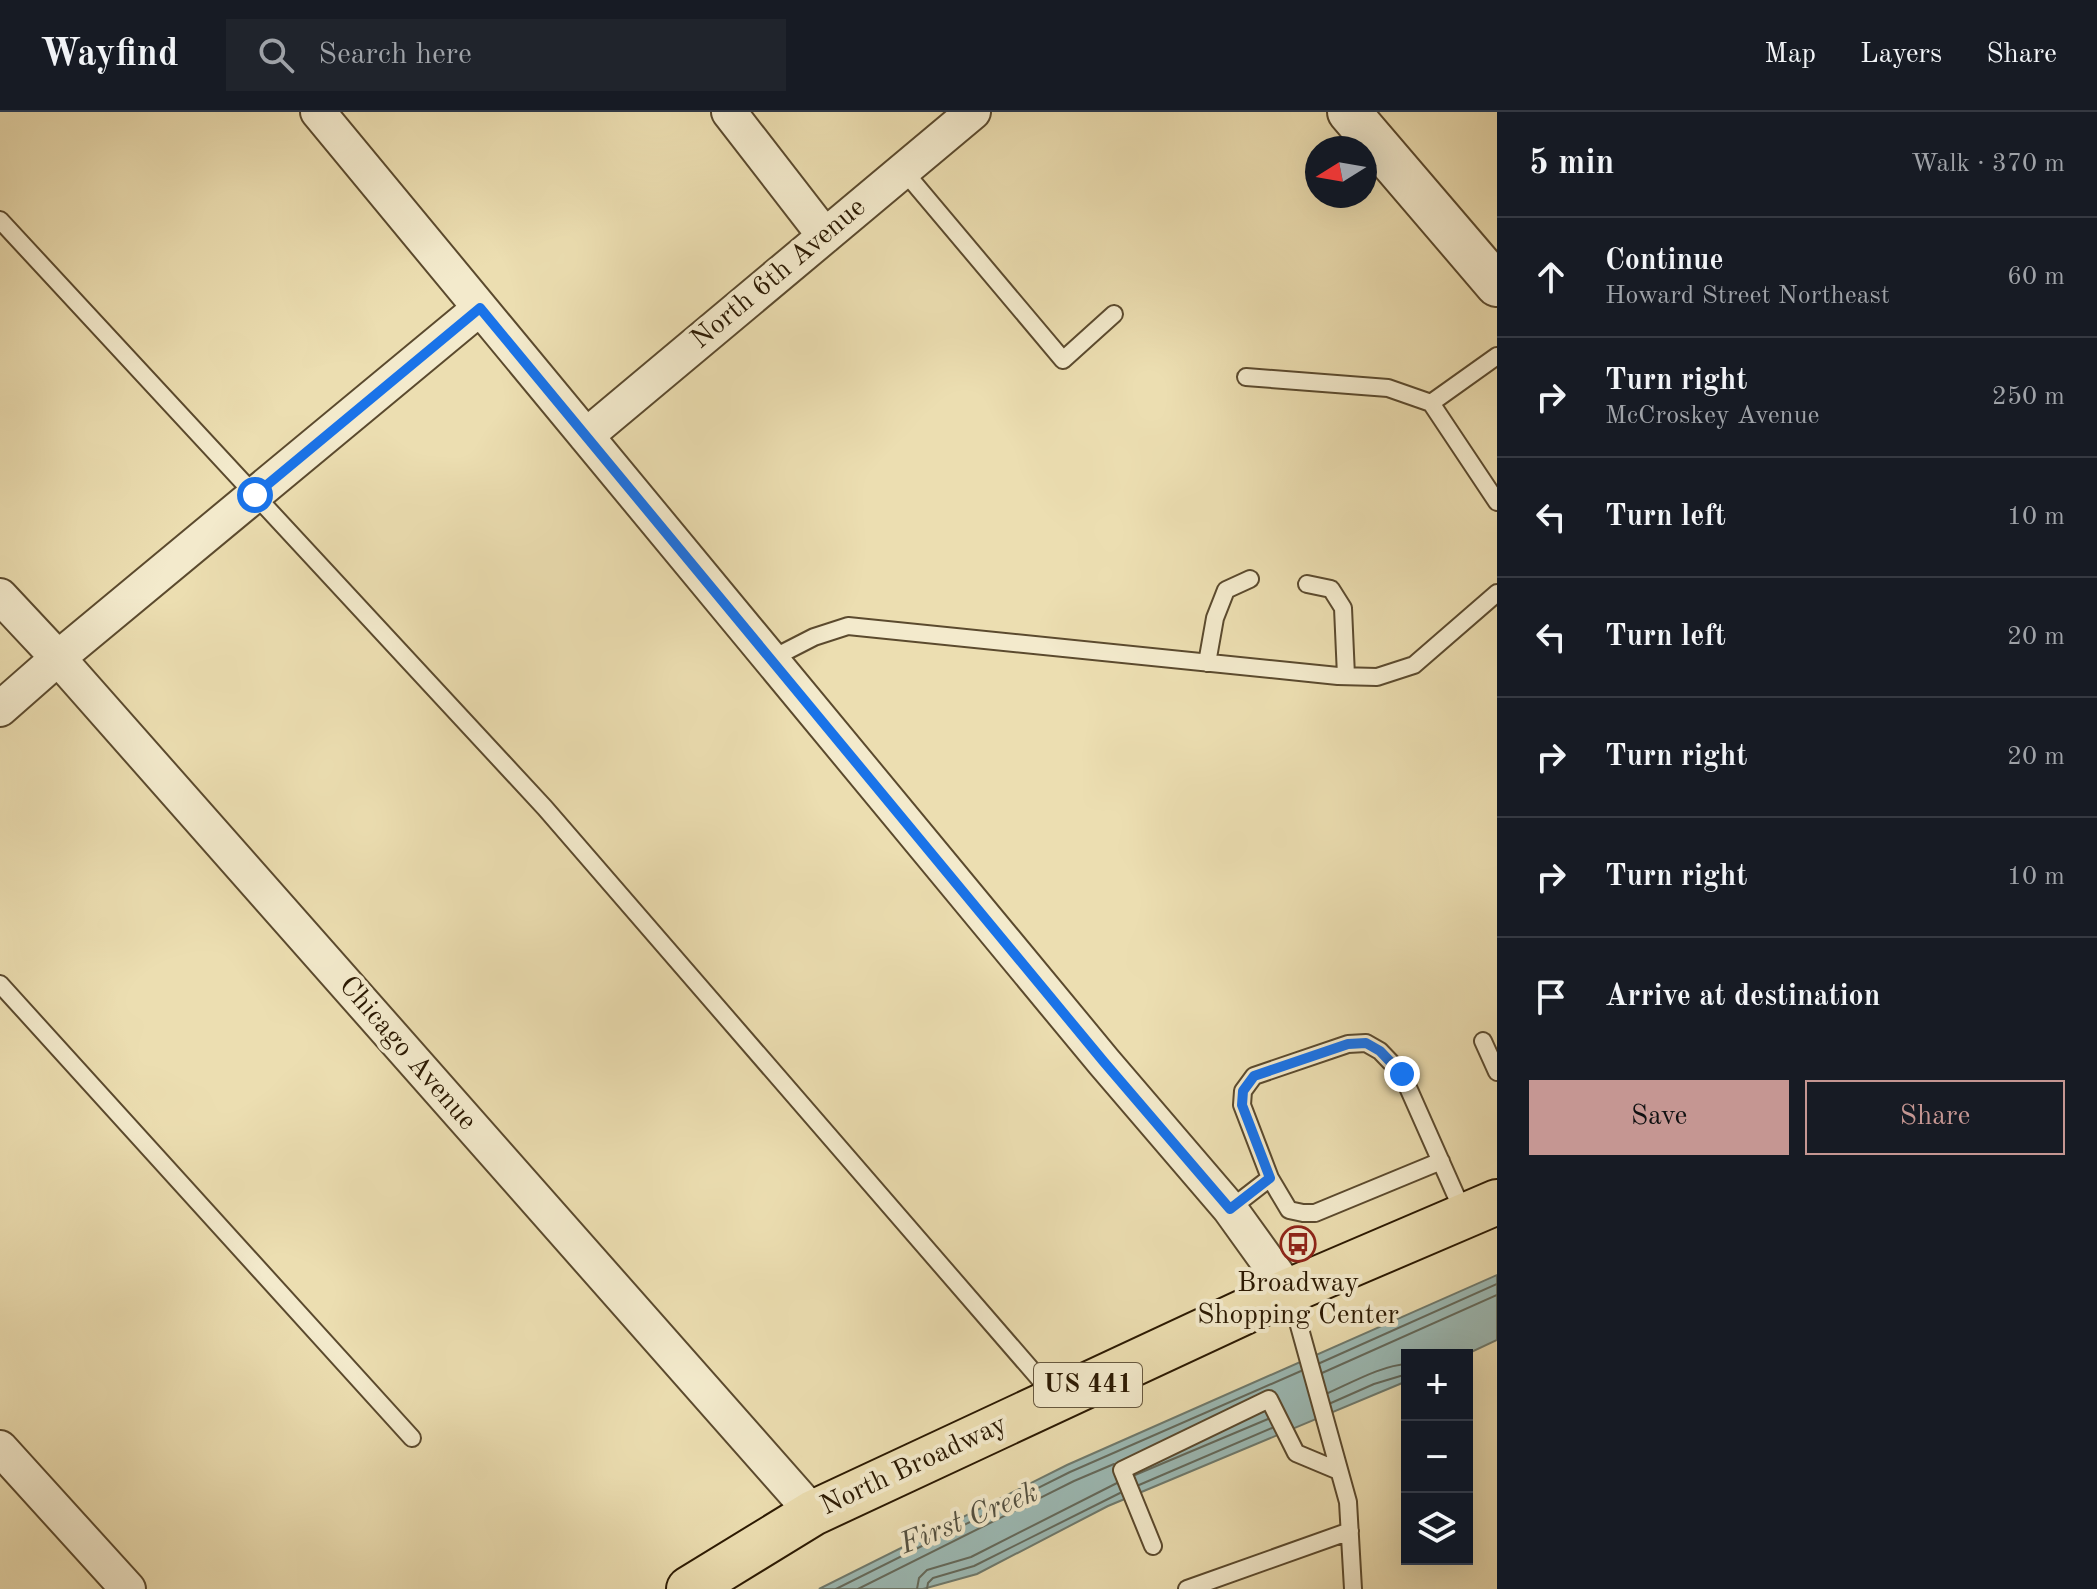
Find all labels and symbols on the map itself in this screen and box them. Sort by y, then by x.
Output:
north arrow [1305,136,1377,208]
street label: North 6th Avenue [687,193,871,355]
route start [237,477,273,513]
street label: Chicago Avenue [333,972,481,1136]
route end [1384,1056,1420,1092]
bus stop icon: Broadway Shopping Center [1279,1225,1317,1263]
place label: Broadway Shopping Center [1197,1270,1399,1330]
road number: US 441 [1034,1363,1142,1407]
street label: North Broadway [817,1411,1012,1521]
water label: First Creek [895,1478,1042,1561]

